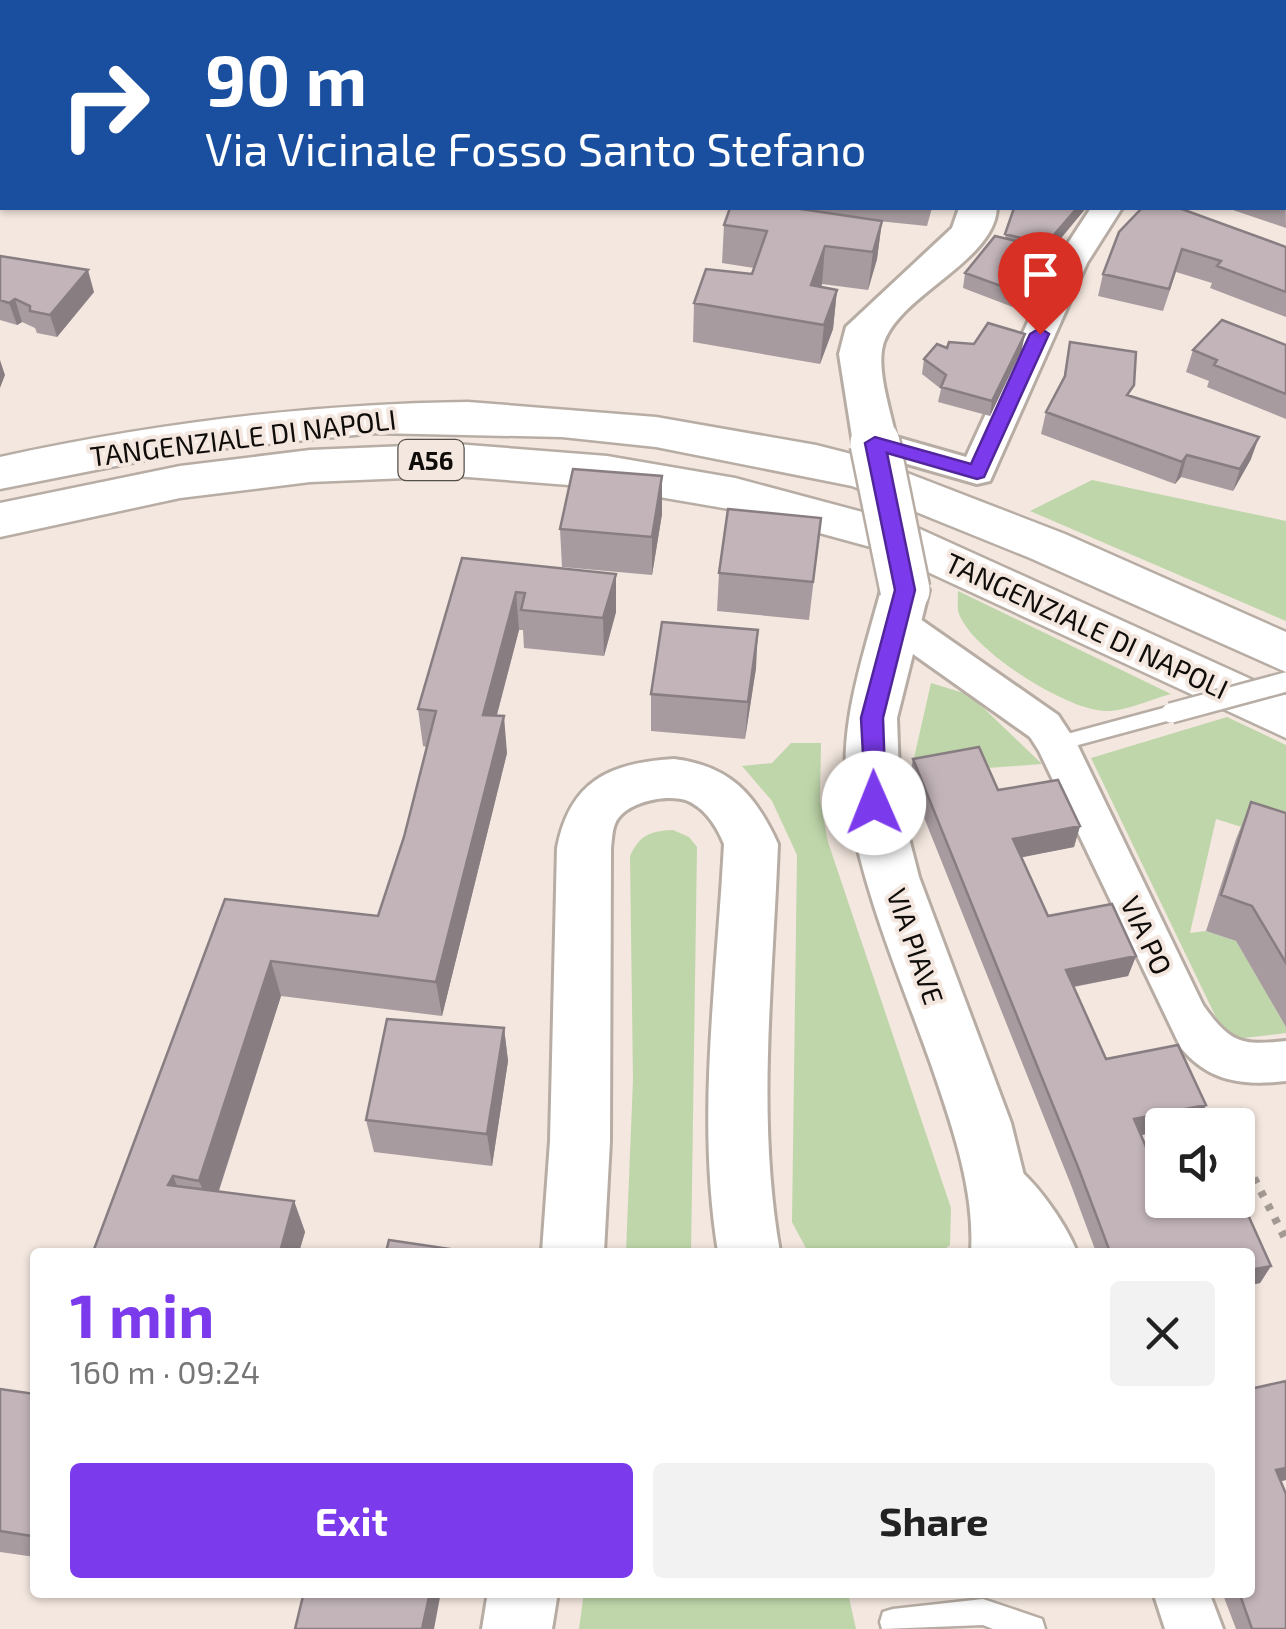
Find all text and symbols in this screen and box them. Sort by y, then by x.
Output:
text: 90 m [205,36,367,120]
icon: right [40,40,170,170]
text: Via Vicinale Fosso Santo Stefano [205,121,866,175]
pin [998,232,1083,335]
icon: arrive [1013,247,1068,302]
street label: TANGENZIALE DI NAPOLI [88,401,398,473]
road number: A56 [398,440,464,480]
street label: TANGENZIALE DI NAPOLI [940,545,1234,705]
position arrow [822,751,926,855]
street label: VIA PIAVE [880,884,952,1008]
street label: VIA PO [1114,890,1180,980]
map controls [1145,1108,1255,1218]
button: sound [1145,1108,1255,1218]
text: 1 min [70,1278,214,1350]
button: close [1110,1281,1215,1386]
text: 160 m · 09:24 [70,1352,260,1390]
button: Exit [70,1463,633,1578]
button: Share [653,1463,1215,1578]

